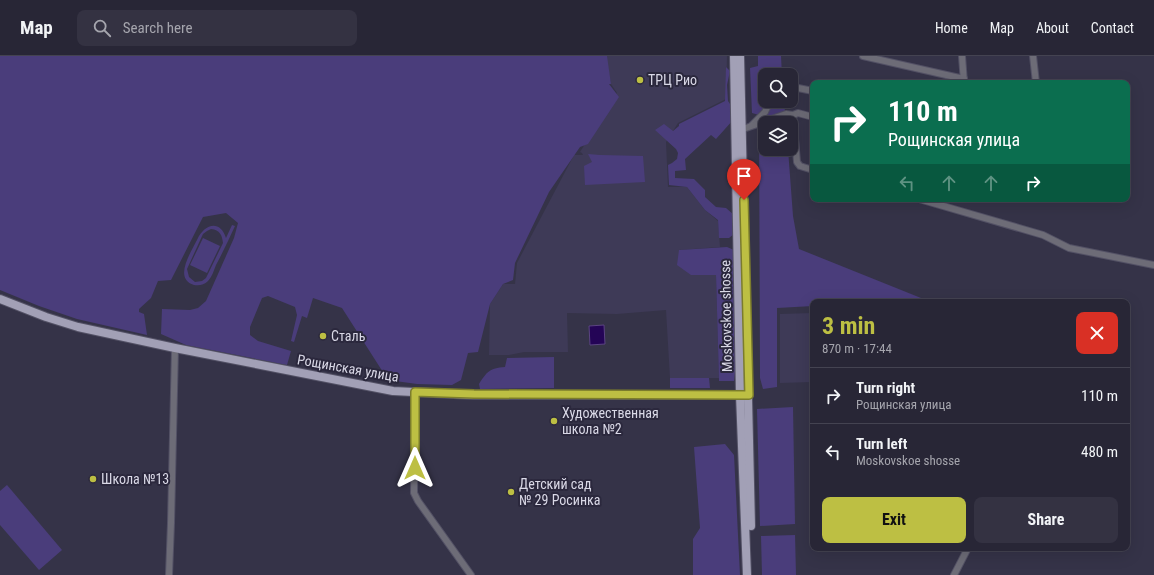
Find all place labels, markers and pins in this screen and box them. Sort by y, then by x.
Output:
place label: ТРЦ Рио [648,72,697,88]
marker: ТРЦ Рио [635,75,645,85]
pin [727,159,761,200]
place label: Сталь [331,328,366,344]
marker: Сталь [318,331,328,341]
place label: Художественная школа №2 [562,405,659,437]
marker: Художественная школа №2 [549,416,559,426]
place label: Школа №13 [101,471,169,487]
marker: Школа №13 [88,474,98,484]
place label: Детский сад № 29 Росинка [519,476,601,508]
marker: Детский сад № 29 Росинка [506,487,516,497]

